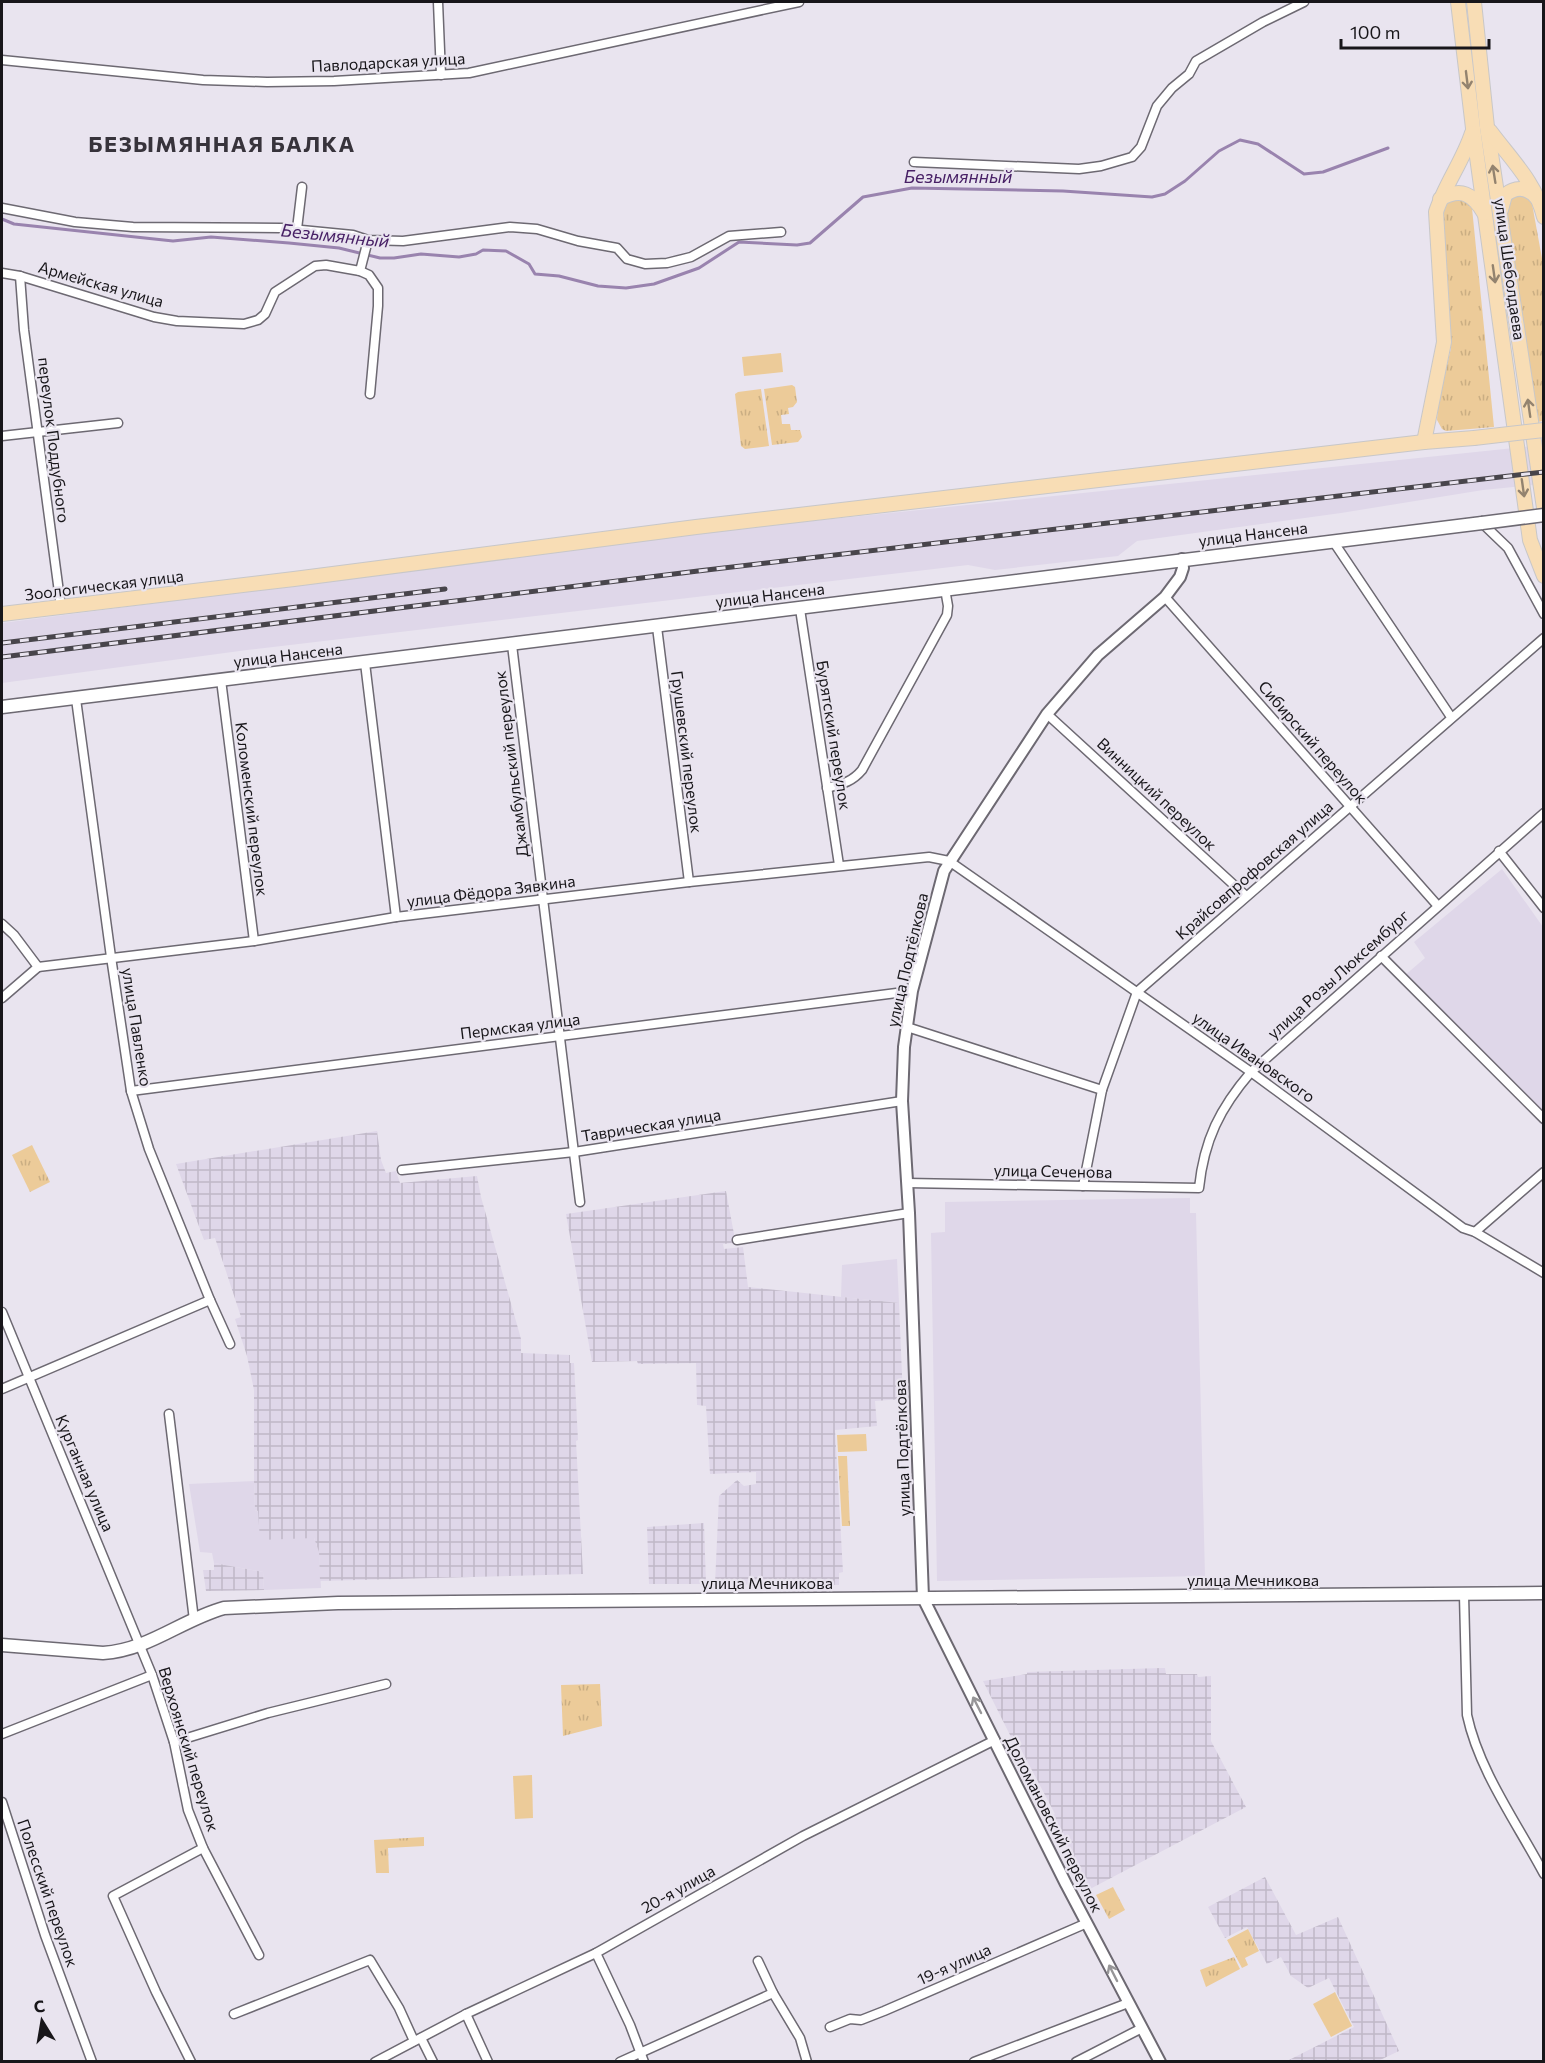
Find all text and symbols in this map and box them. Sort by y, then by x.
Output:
scale bar [1341,12,1490,50]
text: 100 m [1350,21,1400,43]
street label: Павлодарская улица [310,48,466,75]
one-way arrow [1462,70,1473,90]
district label: БЕЗЫМЯННАЯ БАЛКА [88,130,356,157]
one-way arrow [1489,164,1500,184]
water label: Безымянный [904,165,1013,187]
street label: улица Шеболдаева [1491,197,1530,341]
water label: Безымянный [280,218,391,252]
street label: Армейская улица [36,257,166,310]
one-way arrow [1488,263,1499,283]
street label: переулок Поддубного [35,356,74,524]
one-way arrow [1523,399,1534,419]
one-way arrow [1517,477,1528,497]
street label: улица Нансена [1197,517,1309,550]
street label: Зоологическая улица [23,565,185,604]
street label: улица Нансена [714,578,826,611]
street label: улица Нансена [232,638,344,671]
street label: Бурятский переулок [813,659,856,812]
street label: Джамбульский переулок [490,669,531,858]
street label: Грушевский переулок [668,670,707,835]
street label: Сибирский переулок [1255,676,1372,807]
street label: Коломенский переулок [232,721,273,898]
street label: Винницкий переулок [1094,733,1221,854]
street label: Крайсовпрофовская улица [1171,796,1336,943]
street label: улица Фёдора Зявкина [406,871,576,910]
street label: улица Подтёлкова [882,891,931,1029]
street label: улица Розы Люксембург [1263,905,1412,1042]
street label: улица Павленко [119,966,156,1088]
street label: улица Ивановского [1189,1007,1319,1106]
street label: Пермская улица [459,1009,581,1042]
street label: Таврическая улица [580,1104,722,1145]
street label: улица Сеченова [994,1160,1112,1181]
street label: улица Подтёлкова [890,1379,913,1517]
street label: Курганная улица [52,1412,119,1534]
street label: улица Мечникова [1187,1570,1319,1589]
street label: улица Мечникова [701,1573,833,1592]
street label: Верхоянский переулок [155,1664,224,1834]
one-way arrow [971,1697,983,1715]
street label: Доломановский переулок [1002,1732,1108,1916]
street label: Полесский переулок [14,1816,83,1970]
street label: 20-я улица [638,1861,718,1917]
street label: 19-я улица [914,1939,994,1988]
one-way arrow [1107,1965,1119,1982]
north arrow [12,1991,72,2051]
text: С [32,1995,46,2016]

